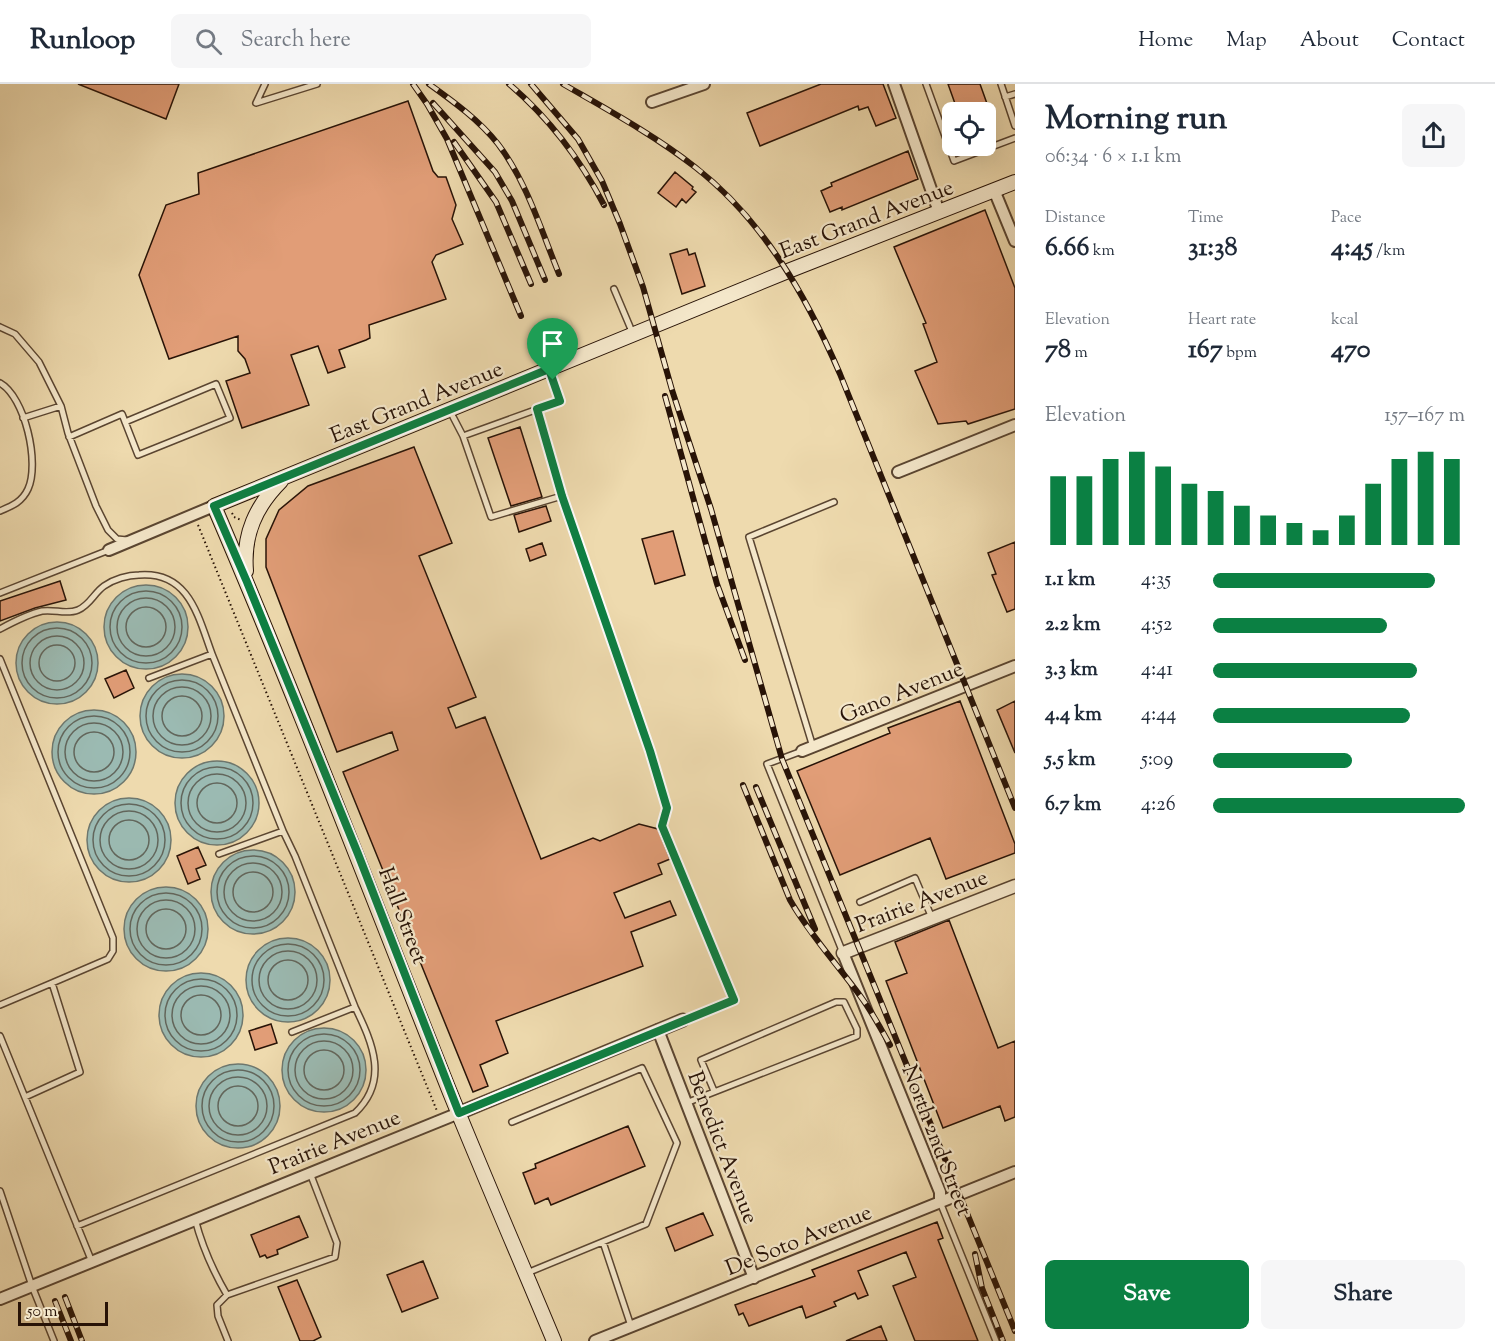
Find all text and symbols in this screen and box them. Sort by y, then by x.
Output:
search box [171,14,591,68]
text: Runloop [30,21,135,61]
icon: search [192,25,225,58]
text: Search here [240,25,351,57]
text: Home [1138,26,1193,56]
text: Map [1226,26,1267,56]
text: About [1300,26,1359,56]
text: Contact [1392,26,1465,56]
text: Morning run [1045,96,1227,144]
map controls [942,102,996,156]
button: locate [942,102,996,156]
button: share [1402,104,1465,167]
text: 06:34 · 6 × 1.1 km [1045,143,1182,172]
street label: East Grand Avenue [775,173,959,269]
text: Distance [1045,207,1105,230]
text: Time [1188,207,1224,230]
text: Pace [1331,207,1362,230]
text: 6.66 [1045,230,1089,267]
text: 31:38 [1188,230,1238,267]
text: 4:45 [1331,230,1373,267]
text: km [1089,240,1115,263]
text: /km [1373,240,1405,263]
text: Elevation [1045,309,1110,332]
text: Heart rate [1188,309,1256,332]
text: kcal [1331,309,1359,332]
pin [527,318,578,380]
icon: arrive [536,327,569,360]
text: 78 [1045,332,1071,369]
text: 167 [1188,332,1223,369]
text: 470 [1331,332,1370,369]
text: m [1071,342,1088,365]
text: bpm [1223,342,1257,365]
street label: East Grand Avenue [326,354,508,453]
text: Elevation [1045,402,1126,431]
text: 157–167 m [1384,402,1465,431]
text: 1.1 km [1045,566,1095,595]
text: 4:35 [1141,566,1171,595]
text: 2.2 km [1045,611,1100,640]
text: 4:52 [1141,611,1172,640]
street label: Gano Avenue [835,654,969,733]
text: 3.3 km [1045,656,1098,685]
text: 4:41 [1141,656,1173,685]
text: 4.4 km [1045,701,1102,730]
text: 4:44 [1141,701,1176,730]
text: 5.5 km [1045,746,1095,775]
text: 5:09 [1141,746,1173,775]
text: 6.7 km [1045,791,1101,820]
text: 4:26 [1141,791,1176,820]
street label: Hall Street [368,863,434,970]
street label: Prairie Avenue [851,863,993,943]
street label: North 2nd Street [892,1061,979,1222]
street label: Benedict Avenue [677,1067,765,1229]
street label: Prairie Avenue [264,1103,406,1185]
street label: De Soto Avenue [721,1198,877,1286]
button: Save [1045,1260,1249,1329]
button: Share [1261,1260,1465,1329]
scale bar [18,1299,108,1326]
text: 50 m [27,1301,58,1324]

